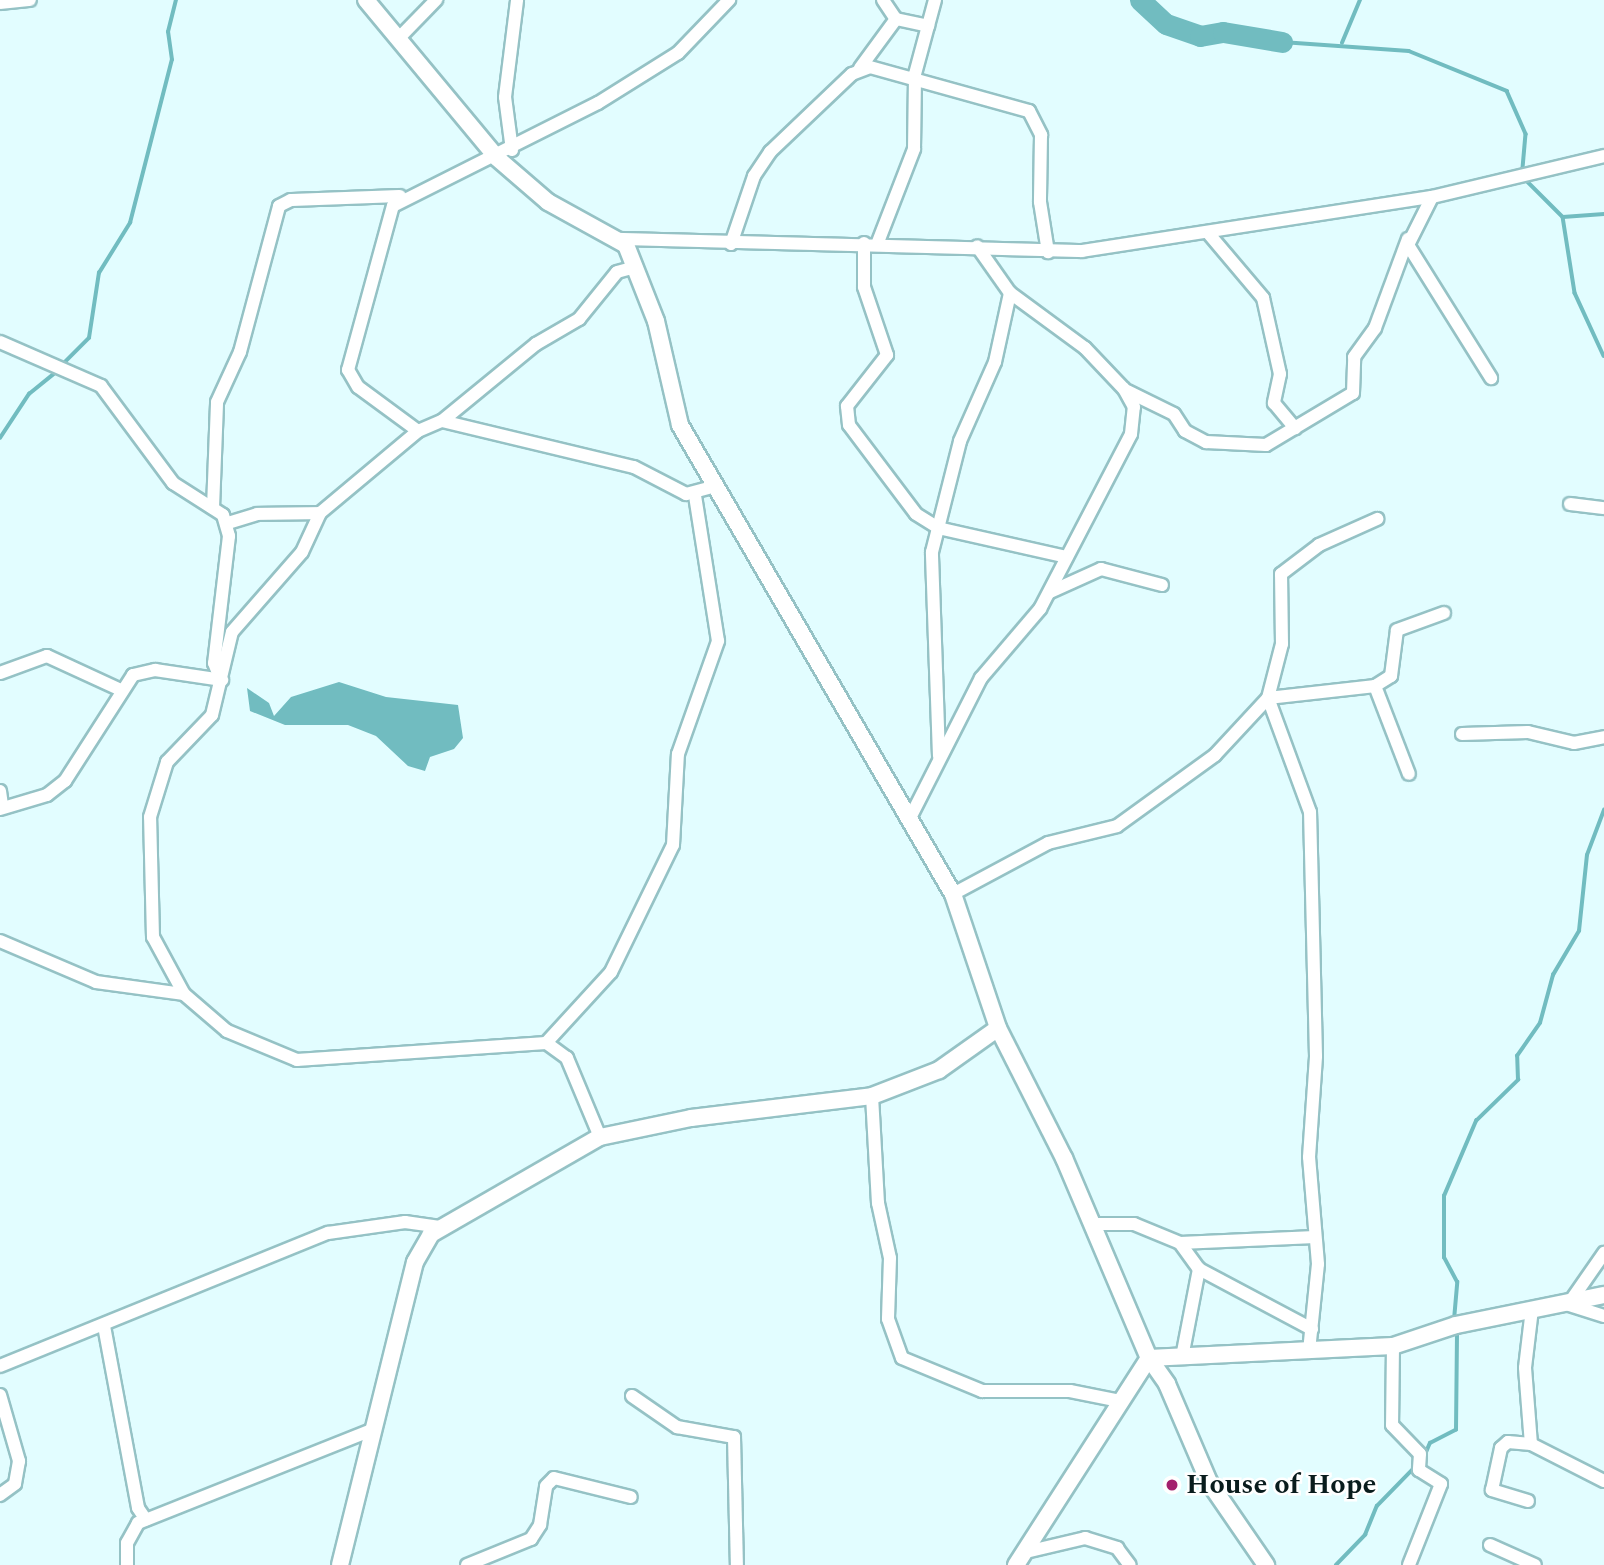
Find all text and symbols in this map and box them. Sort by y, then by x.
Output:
place label: House of Hope [1186,1468,1376,1502]
marker: House of Hope [1164,1477,1180,1493]

